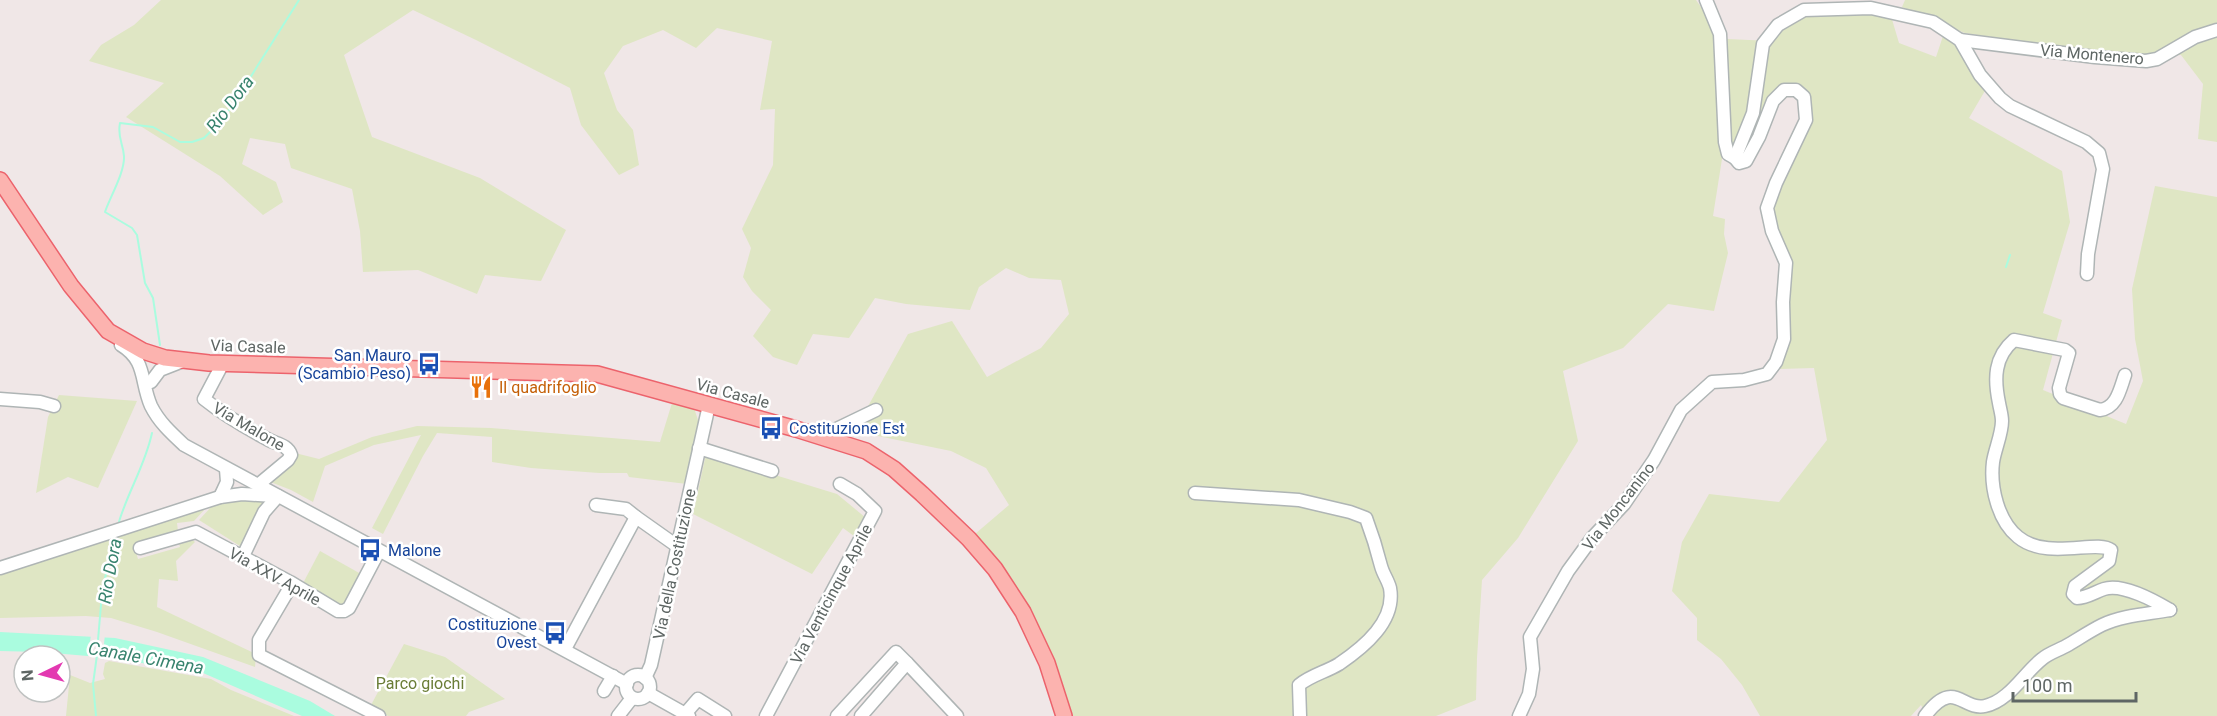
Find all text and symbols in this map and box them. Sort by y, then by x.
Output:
street label: Via Montenero [2039,40,2145,68]
water label: Rio Dora [201,71,258,136]
street label: Via Casale [210,336,286,357]
place label: San Mauro (Scambio Peso) [298,346,411,383]
bus stop icon: San Mauro (Scambio Peso) [416,351,442,377]
restaurant icon: Il quadrifoglio [468,374,494,400]
street label: Via Casale [694,375,772,412]
place label: Il quadrifoglio [499,378,597,397]
street label: Via Malone [209,398,288,455]
bus stop icon: Costituzione Est [758,415,784,441]
place label: Costituzione Est [789,419,905,438]
street label: Via Moncanino [1578,459,1659,554]
street label: Via della Costituzione [649,487,700,641]
street label: Via Venticinque Aprile [787,521,876,667]
water label: Rio Dora [93,537,126,605]
bus stop icon: Malone [357,537,383,563]
place label: Malone [388,541,441,560]
street label: Via XXV Aprile [225,543,324,610]
place label: Costituzione Ovest [448,615,537,652]
bus stop icon: Costituzione Ovest [542,620,568,646]
water label: Canale Cimena [87,637,206,678]
north arrow [12,644,72,704]
scale bar [2013,665,2136,703]
text: N [18,669,38,682]
park label: Parco giochi [376,674,464,693]
text: 100 m [2022,675,2073,696]

